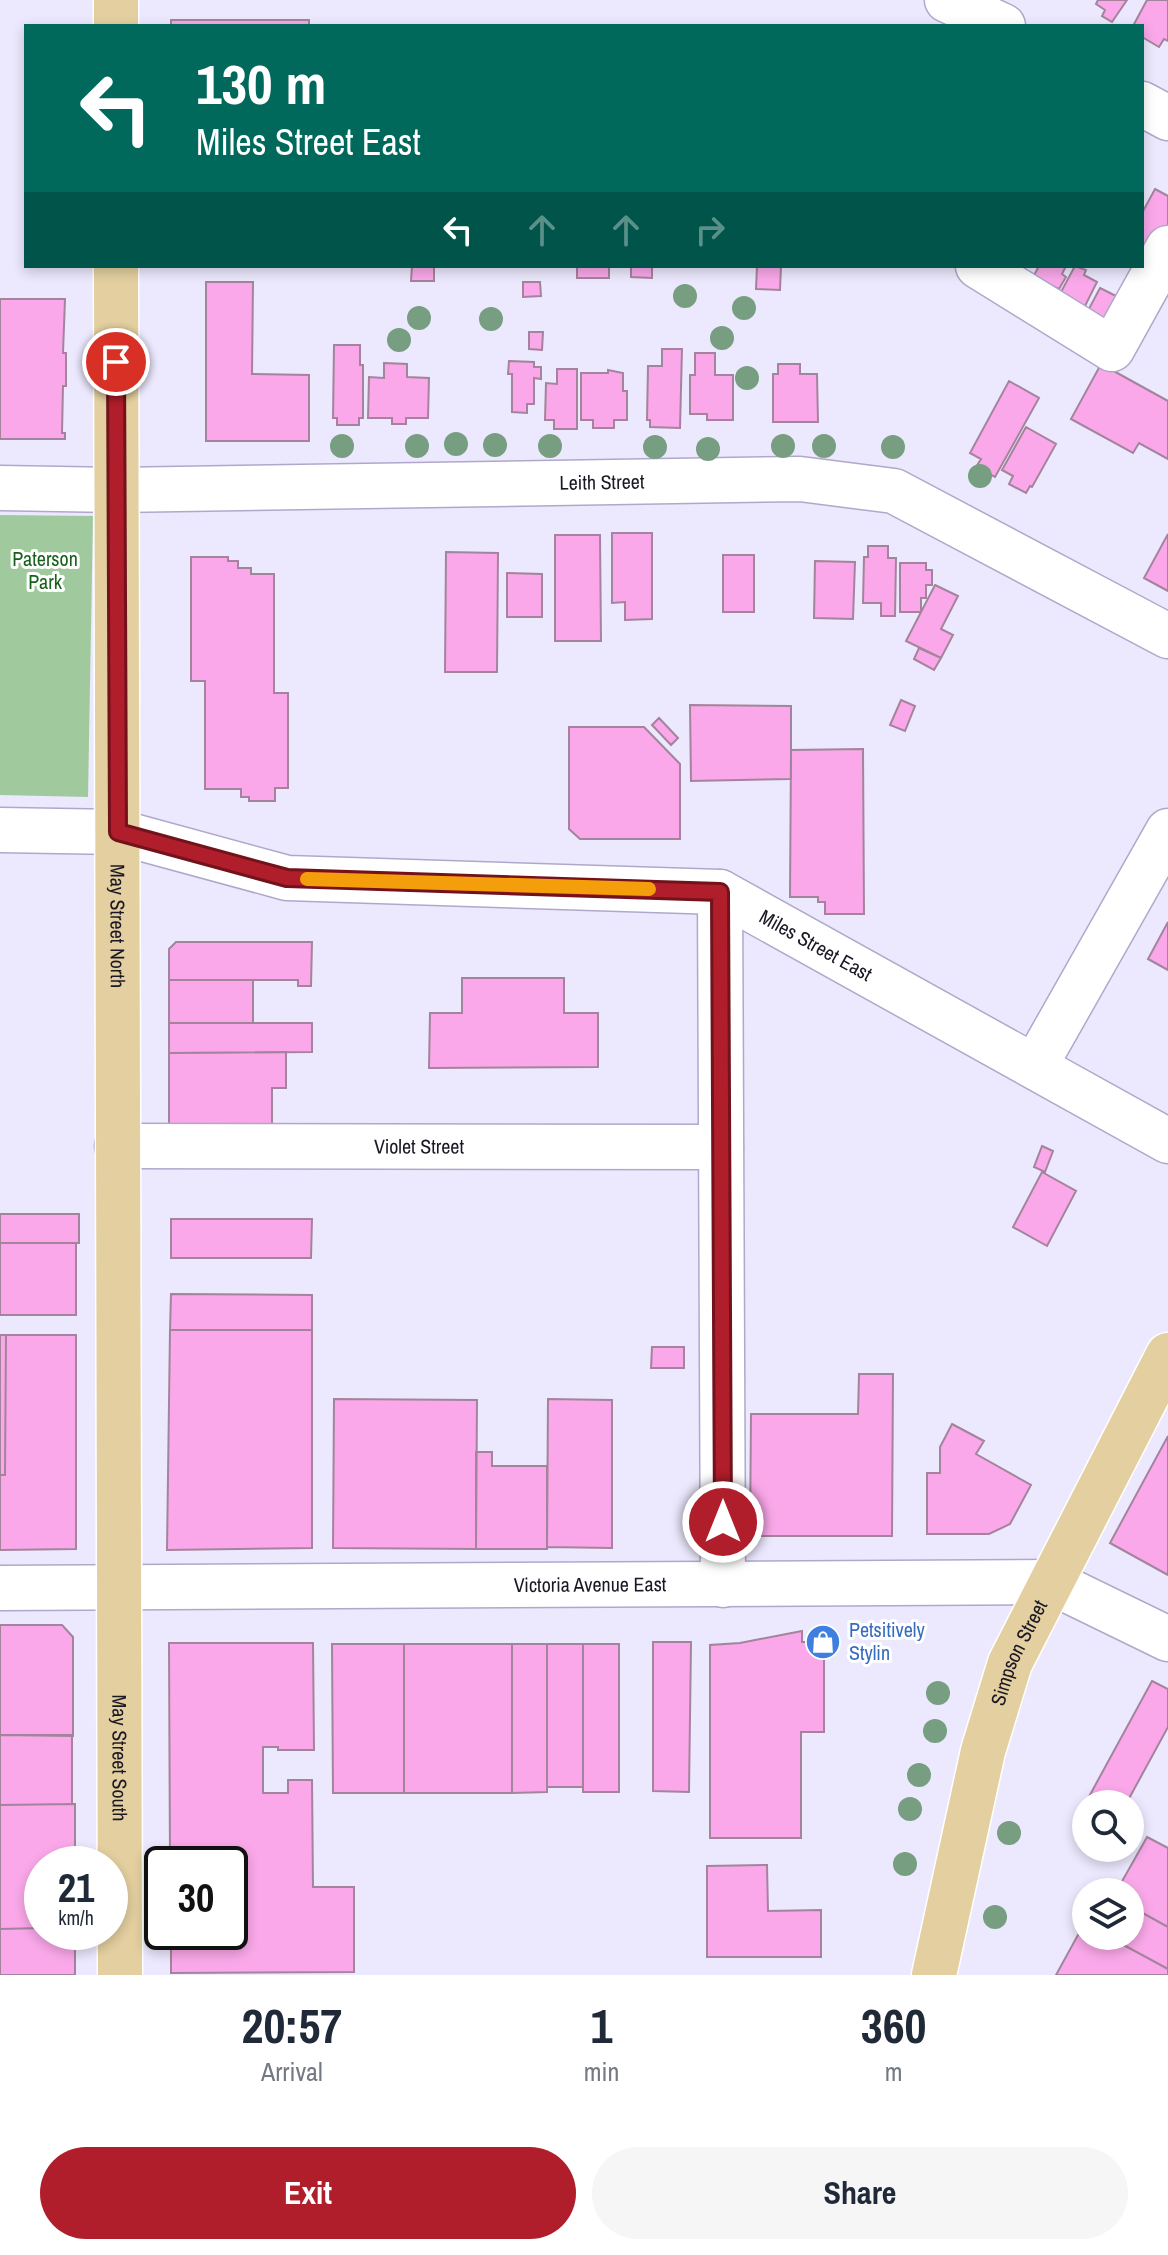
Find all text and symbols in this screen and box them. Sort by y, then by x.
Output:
text: 130 m [196,46,326,121]
icon: left [64,56,168,160]
text: Miles Street East [196,118,421,166]
icon: left [436,208,480,252]
icon: ahead [520,208,564,252]
icon: ahead [604,208,648,252]
icon: right [688,208,732,252]
pin [82,328,150,396]
icon: arrive [94,340,138,384]
street label: Leith Street [559,467,645,496]
park label: Paterson Park [12,545,78,595]
street label: May Street North [104,864,132,988]
street label: Miles Street East [755,903,878,987]
street label: Violet Street [374,1132,464,1160]
position arrow [681,1480,765,1564]
street label: Victoria Avenue East [514,1570,667,1598]
street label: Simpson Street [984,1595,1053,1709]
place label: Petsitively Stylin [849,1616,925,1666]
shop icon: Petsitively Stylin [804,1623,842,1661]
street label: May Street South [106,1695,134,1821]
map controls [1072,1790,1144,1950]
button: search [1072,1790,1144,1862]
speed limit sign: 30 [144,1846,248,1950]
text: 21 [58,1861,94,1914]
button: layers [1072,1878,1144,1950]
text: km/h [58,1904,94,1931]
text: 20:57 [242,1993,342,2058]
text: 1 [591,1993,612,2058]
text: 360 [861,1993,926,2058]
text: Arrival [261,2054,323,2089]
text: min [584,2054,619,2089]
text: m [885,2054,903,2089]
button: Exit [40,2147,576,2239]
button: Share [592,2147,1128,2239]

